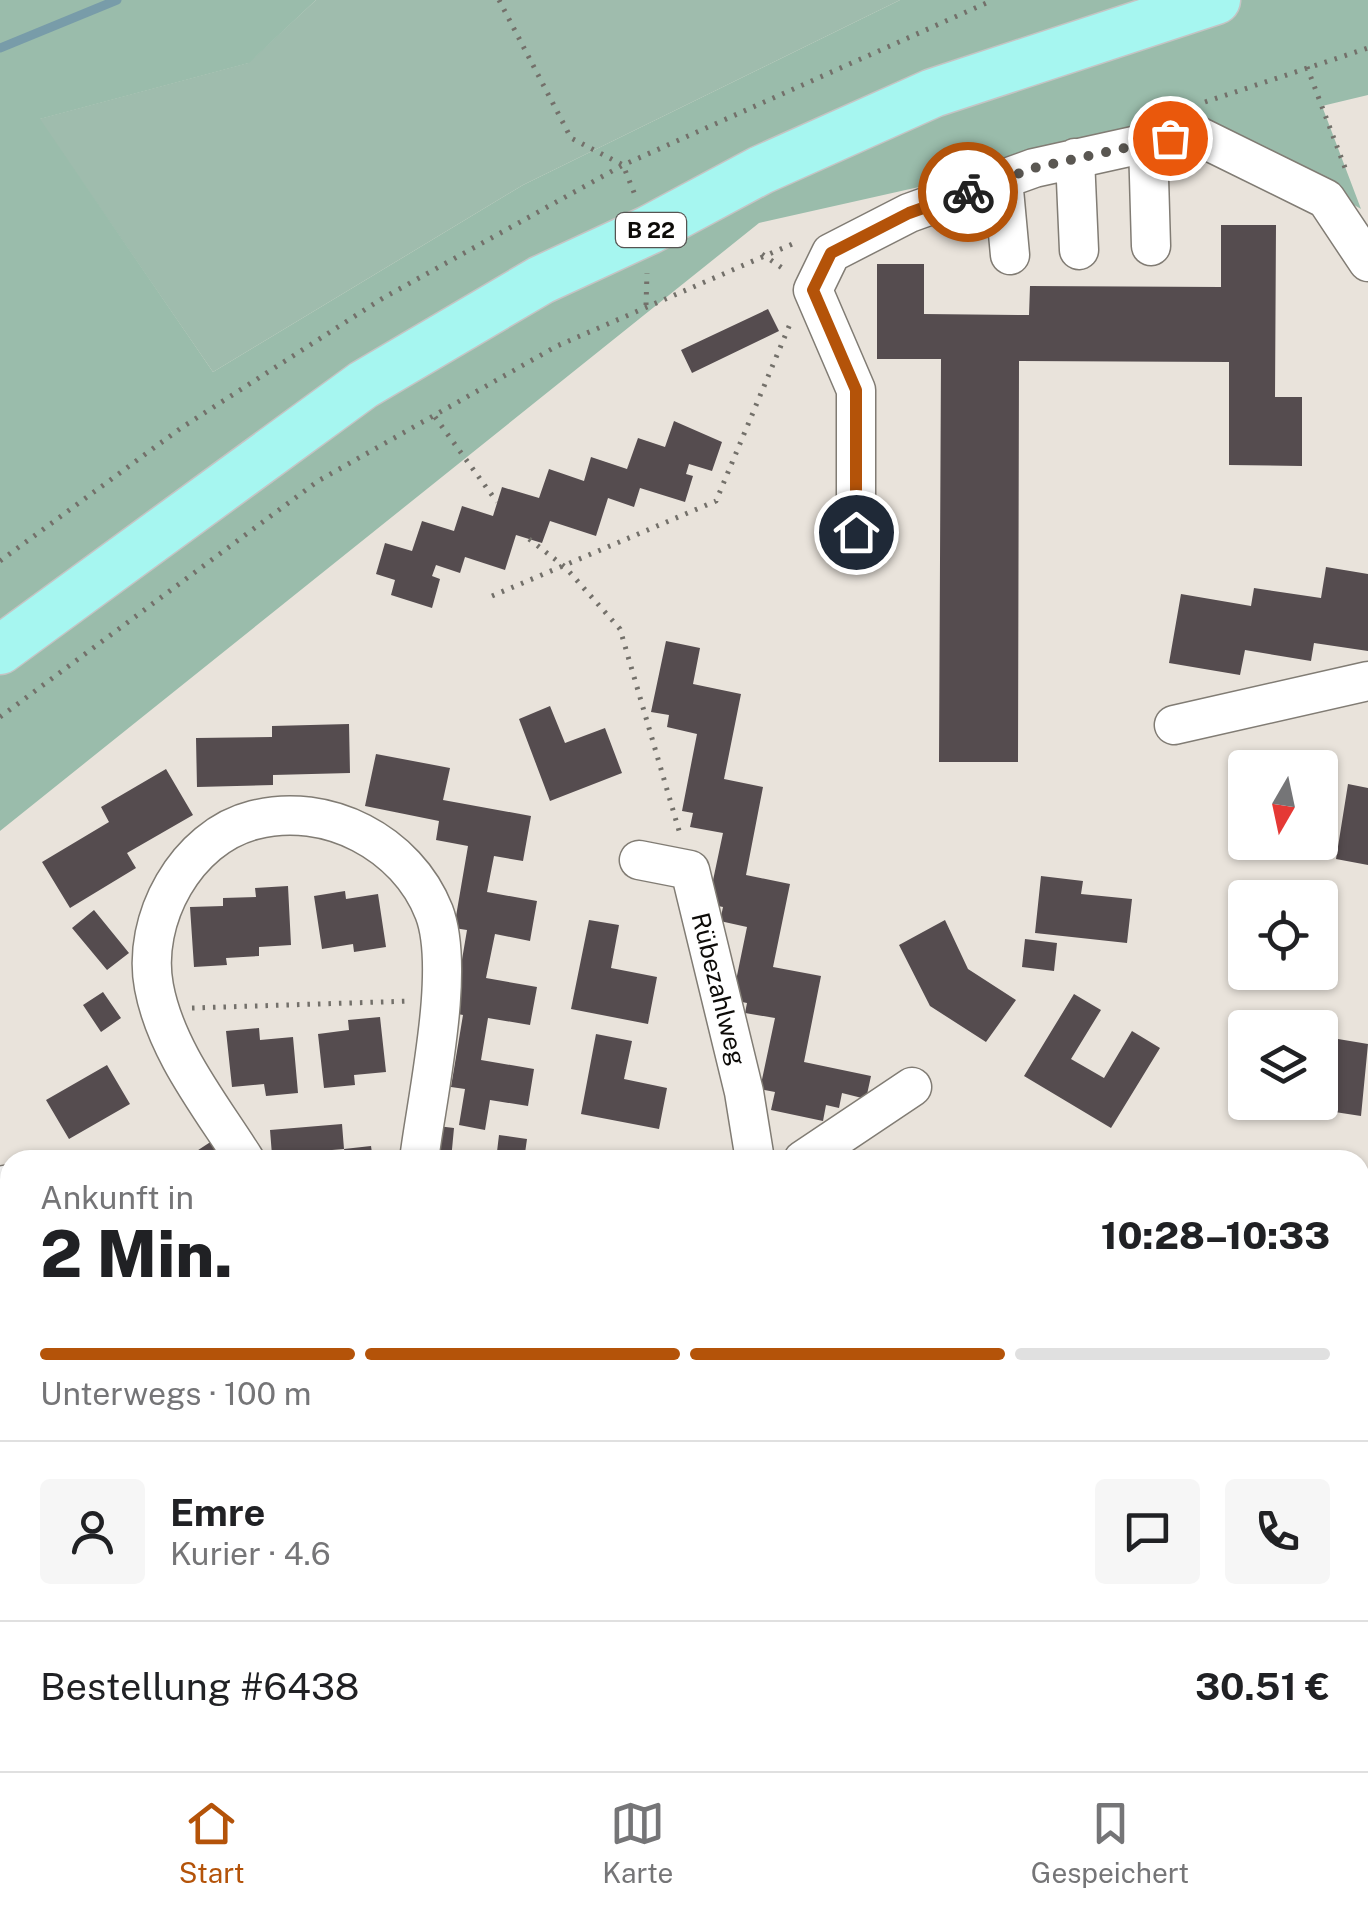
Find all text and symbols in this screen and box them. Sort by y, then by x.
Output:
pin [1128,96,1213,181]
icon: bag [1143,111,1198,166]
courier [918,142,1018,242]
icon: bike [941,165,996,220]
road number: B 22 [616,213,686,247]
pin [814,490,899,575]
icon: home [829,505,884,560]
north arrow [1228,750,1338,860]
map controls [1228,750,1338,1120]
button: locate [1228,880,1338,990]
street label: Rübezahlweg [686,909,752,1069]
button: layers [1228,1010,1338,1120]
text: Ankunft in [40,1179,194,1216]
text: 10:28–10:33 [1101,1213,1330,1258]
text: 2 Min. [40,1215,233,1292]
text: Unterwegs · 100 m [40,1375,311,1412]
button: person [40,1479,145,1584]
button: chat [1095,1479,1200,1584]
button: phone [1225,1479,1330,1584]
text: Emre [170,1490,265,1535]
text: Kurier · 4.6 [170,1535,331,1572]
text: Bestellung #6438 [40,1664,359,1709]
text: 30.51 € [1195,1664,1330,1709]
tab: Start [179,1796,245,1889]
tab: Karte [602,1796,673,1889]
tab: Gespeichert [1031,1796,1189,1889]

